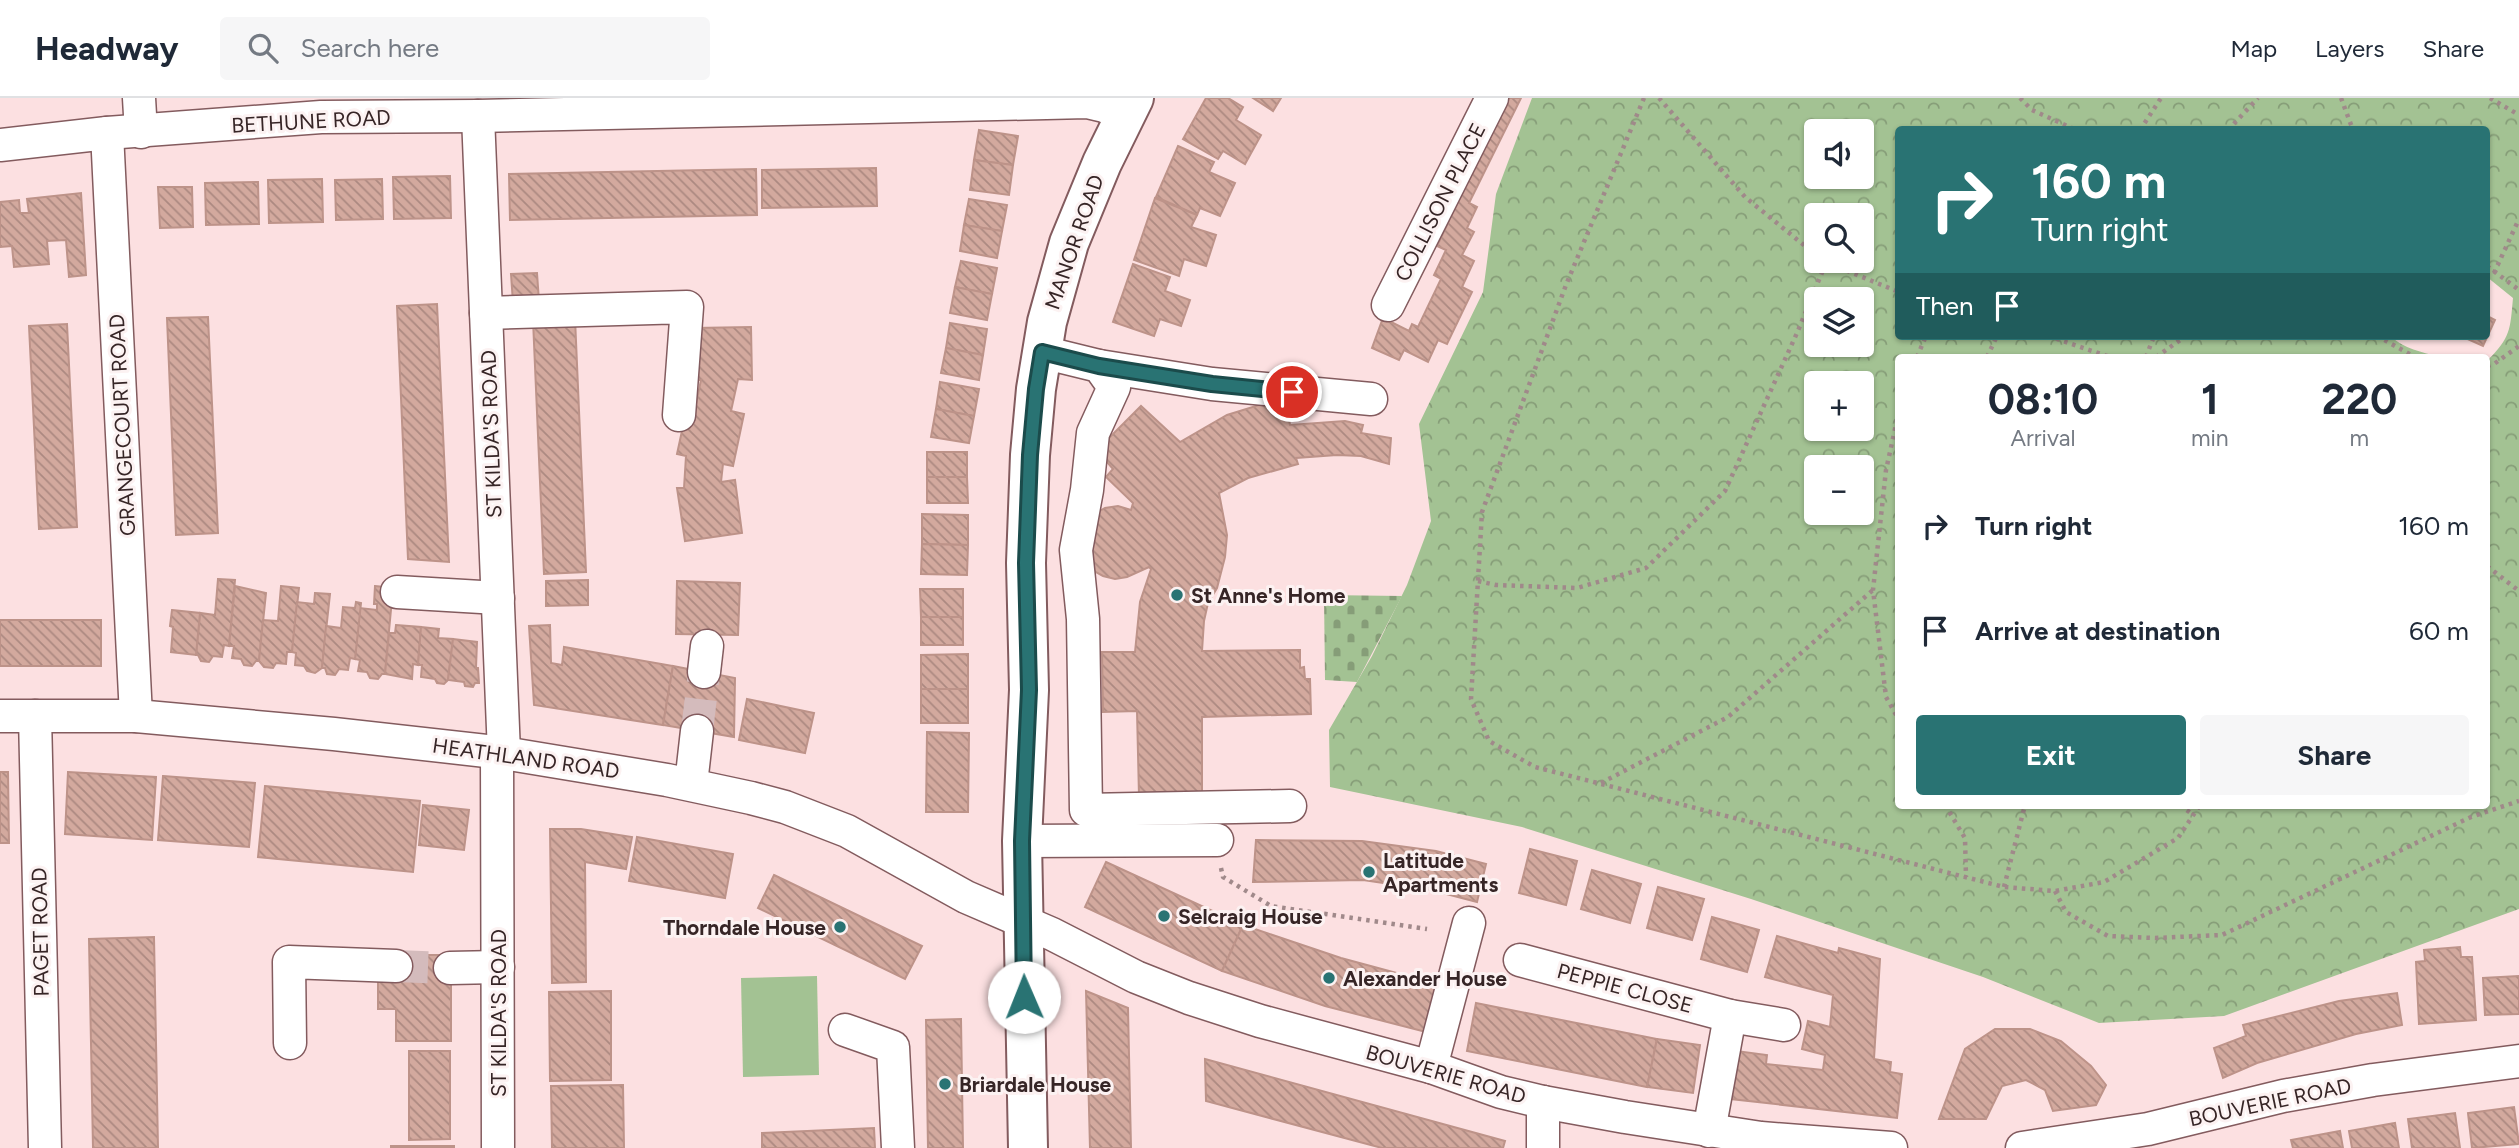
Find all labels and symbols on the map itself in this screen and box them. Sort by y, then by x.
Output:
street label: BETHUNE ROAD [231,104,391,138]
street label: COLLISON PLACE [1389,119,1491,285]
street label: MANOR ROAD [1039,171,1109,313]
street label: GRANGECOURT ROAD [104,313,140,537]
street label: ST KILDA'S ROAD [476,350,506,518]
pin [1262,362,1322,422]
place label: St Anne's Home [1191,583,1346,608]
marker: St Anne's Home [1169,587,1185,603]
street label: HEATHLAND ROAD [431,732,621,784]
place label: Latitude Apartments [1383,848,1499,897]
marker: Latitude Apartments [1361,864,1377,880]
street label: PAGET ROAD [26,867,54,997]
place label: Selcraig House [1178,904,1323,929]
marker: Selcraig House [1156,908,1172,924]
place label: Thorndale House [663,915,826,940]
marker: Thorndale House [832,919,848,935]
street label: ST KILDA'S ROAD [486,929,511,1097]
street label: PEPPIE CLOSE [1554,958,1696,1018]
position arrow [987,960,1061,1034]
place label: Alexander House [1343,966,1507,991]
marker: Alexander House [1321,970,1337,986]
street label: BOUVERIE ROAD [1363,1039,1529,1109]
place label: Briardale House [959,1072,1112,1097]
street label: BOUVERIE ROAD [2187,1073,2353,1131]
marker: Briardale House [937,1076,953,1092]

